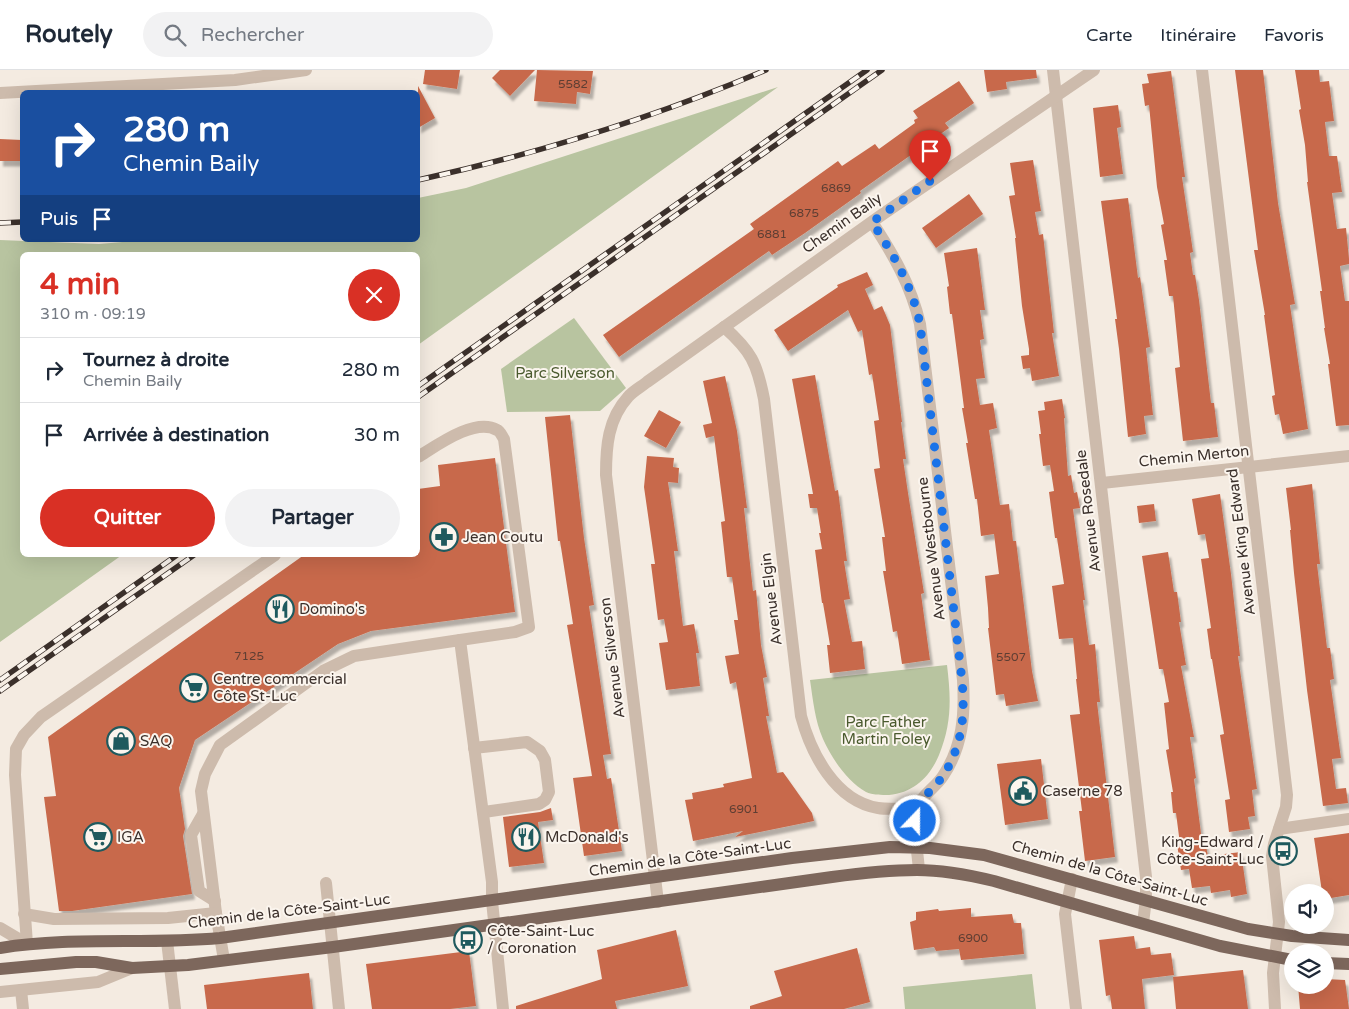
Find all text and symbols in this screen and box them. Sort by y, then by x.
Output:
search box [143,12,493,57]
text: Routely [25,20,113,49]
icon: search [161,21,189,49]
text: Rechercher [201,24,304,46]
text: Carte [1086,24,1132,46]
text: Itinéraire [1160,24,1236,46]
text: Favoris [1264,24,1324,46]
house number: 5582 [558,77,588,91]
text: 280 m [123,109,230,151]
icon: right [40,110,105,175]
pin [909,130,951,181]
icon: arrive [916,137,944,165]
text: Chemin Baily [123,151,259,177]
house number: 6869 [821,181,851,195]
street label: Chemin Baily [799,189,885,257]
icon: arrive [88,205,116,233]
house number: 6875 [789,206,819,220]
text: Puis [40,208,78,230]
house number: 6881 [757,227,787,241]
text: 4 min [40,266,120,303]
button: close [348,269,400,321]
text: 310 m · 09:19 [40,304,146,324]
text: Tournez à droite [83,349,229,371]
icon: right [40,356,68,384]
text: 280 m [342,359,400,381]
park label: Parc Silverson [515,364,615,382]
text: Chemin Baily [83,371,182,391]
icon: arrive [40,421,68,449]
text: Arrivée à destination [83,424,269,446]
text: 30 m [354,424,400,446]
street label: Chemin Merton [1138,441,1250,471]
street label: Avenue Rosedale [1072,449,1104,573]
street label: Avenue King Edward [1223,468,1259,616]
street label: Avenue Westbourne [913,476,949,622]
button: Quitter [40,489,215,547]
button: Partager [225,489,400,547]
pharmacy icon: Jean Coutu [429,522,459,552]
place label: Jean Coutu [463,528,543,546]
street label: Avenue Elgin [756,552,786,646]
restaurant icon: Domino's [265,594,295,624]
street label: Avenue Silverson [596,597,628,719]
place label: Domino's [299,600,365,618]
house number: 7125 [234,649,264,663]
house number: 5507 [996,650,1026,664]
place label: Centre commercial Côte St-Luc [213,670,347,705]
supermarket icon: Centre commercial Côte St-Luc [179,673,209,703]
park label: Parc Father Martin Foley [841,713,931,748]
shop icon: SAQ [106,726,136,756]
place label: SAQ [140,732,172,750]
public building icon: Caserne 78 [1008,776,1038,806]
place label: Caserne 78 [1042,782,1123,800]
position arrow [888,794,940,846]
house number: 6901 [729,802,759,816]
supermarket icon: IGA [83,822,113,852]
restaurant icon: McDonald's [511,822,541,852]
place label: IGA [117,828,144,846]
place label: McDonald's [545,828,629,846]
place label: King-Edward / Côte-Saint-Luc [1157,833,1264,868]
street label: Chemin de la Côte-Saint-Luc [588,834,792,880]
street label: Chemin de la Côte-Saint-Luc [1010,836,1210,910]
bus stop icon: King-Edward / Côte-Saint-Luc [1268,836,1298,866]
map controls [1284,884,1334,994]
button: sound [1284,884,1334,934]
street label: Chemin de la Côte-Saint-Luc [187,890,391,932]
place label: Côte-Saint-Luc / Coronation [487,922,594,957]
bus stop icon: Côte-Saint-Luc / Coronation [453,925,483,955]
house number: 6900 [958,931,989,945]
button: layers [1284,944,1334,994]

